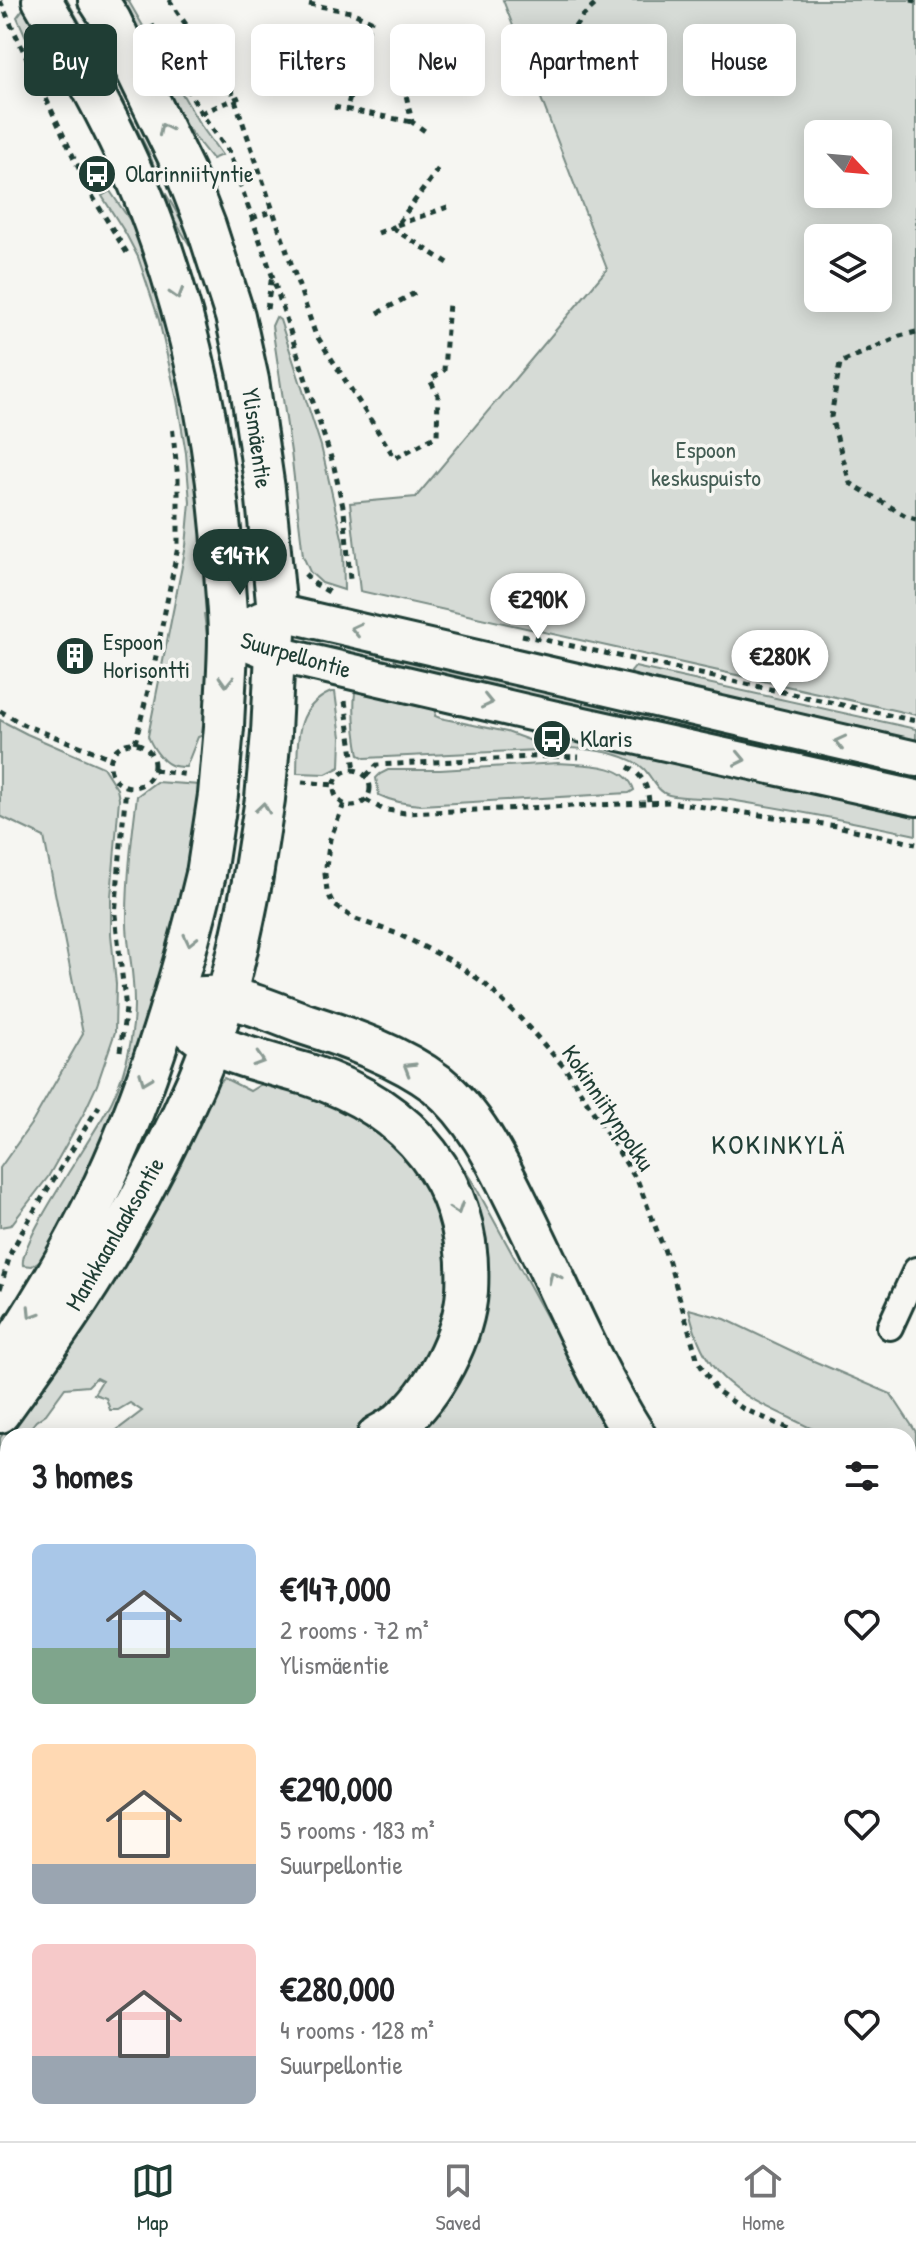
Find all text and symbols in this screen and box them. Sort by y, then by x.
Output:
chip: Buy [24,24,117,96]
chip: Rent [133,24,235,96]
chip: Filters [251,24,374,96]
chip: New [390,24,485,96]
chip: Apartment [501,24,667,96]
chip: House [683,24,796,96]
north arrow [804,120,892,208]
map controls [804,120,892,312]
one-way arrow [158,122,174,137]
bus stop icon: Olarinniityntie [76,153,118,195]
place label: Olarinniityntie [125,157,254,189]
button: layers [804,224,892,312]
one-way arrow [168,286,184,300]
street label: Ylismäentie [235,386,281,490]
park label: Espoon keskuspuisto [651,433,761,493]
pin: €147K [184,529,296,597]
text: €147K [211,537,269,572]
pin: €290K [482,573,594,641]
text: €290K [508,581,568,616]
one-way arrow [349,621,363,638]
street label: Suurpellontie [237,623,356,685]
place label: Espoon Horisontti [103,625,190,685]
pin: €280K [724,630,836,698]
building icon: Espoon Horisontti [54,635,96,677]
text: €280K [749,638,811,673]
one-way arrow [217,675,234,688]
one-way arrow [479,693,493,710]
bus stop icon: Klaris [531,718,573,760]
place label: Klaris [580,722,632,754]
one-way arrow [834,734,847,751]
one-way arrow [733,750,747,767]
one-way arrow [254,801,271,815]
one-way arrow [182,933,199,947]
street label: Kokinniitynpolku [555,1038,663,1177]
one-way arrow [252,1051,265,1067]
one-way arrow [403,1062,418,1077]
one-way arrow [138,1071,155,1085]
district label: KOKINKYLÄ [711,1125,847,1163]
street label: Mankkaanlaaksontie [57,1151,171,1316]
one-way arrow [448,1201,464,1215]
one-way arrow [548,1271,564,1286]
one-way arrow [27,1304,42,1319]
text: 3 homes [32,1453,133,1499]
icon: filters [840,1454,884,1498]
text: €147,000 [280,1566,391,1612]
icon: home [96,1576,192,1672]
icon: heart [840,1602,884,1646]
text: 2 rooms · 72 m² [280,1612,429,1647]
text: Ylismäentie [280,1647,389,1682]
text: €290,000 [280,1766,393,1812]
icon: home [96,1776,192,1872]
icon: heart [840,1802,884,1846]
text: 5 rooms · 183 m² [280,1812,435,1847]
text: Suurpellontie [280,1847,403,1882]
text: €280,000 [280,1966,395,2012]
icon: home [96,1976,192,2072]
icon: heart [840,2002,884,2046]
text: 4 rooms · 128 m² [280,2012,434,2047]
text: Suurpellontie [280,2047,403,2082]
tab: Map [131,2159,175,2237]
tab: Saved [436,2159,480,2237]
tab: Home [741,2159,785,2237]

